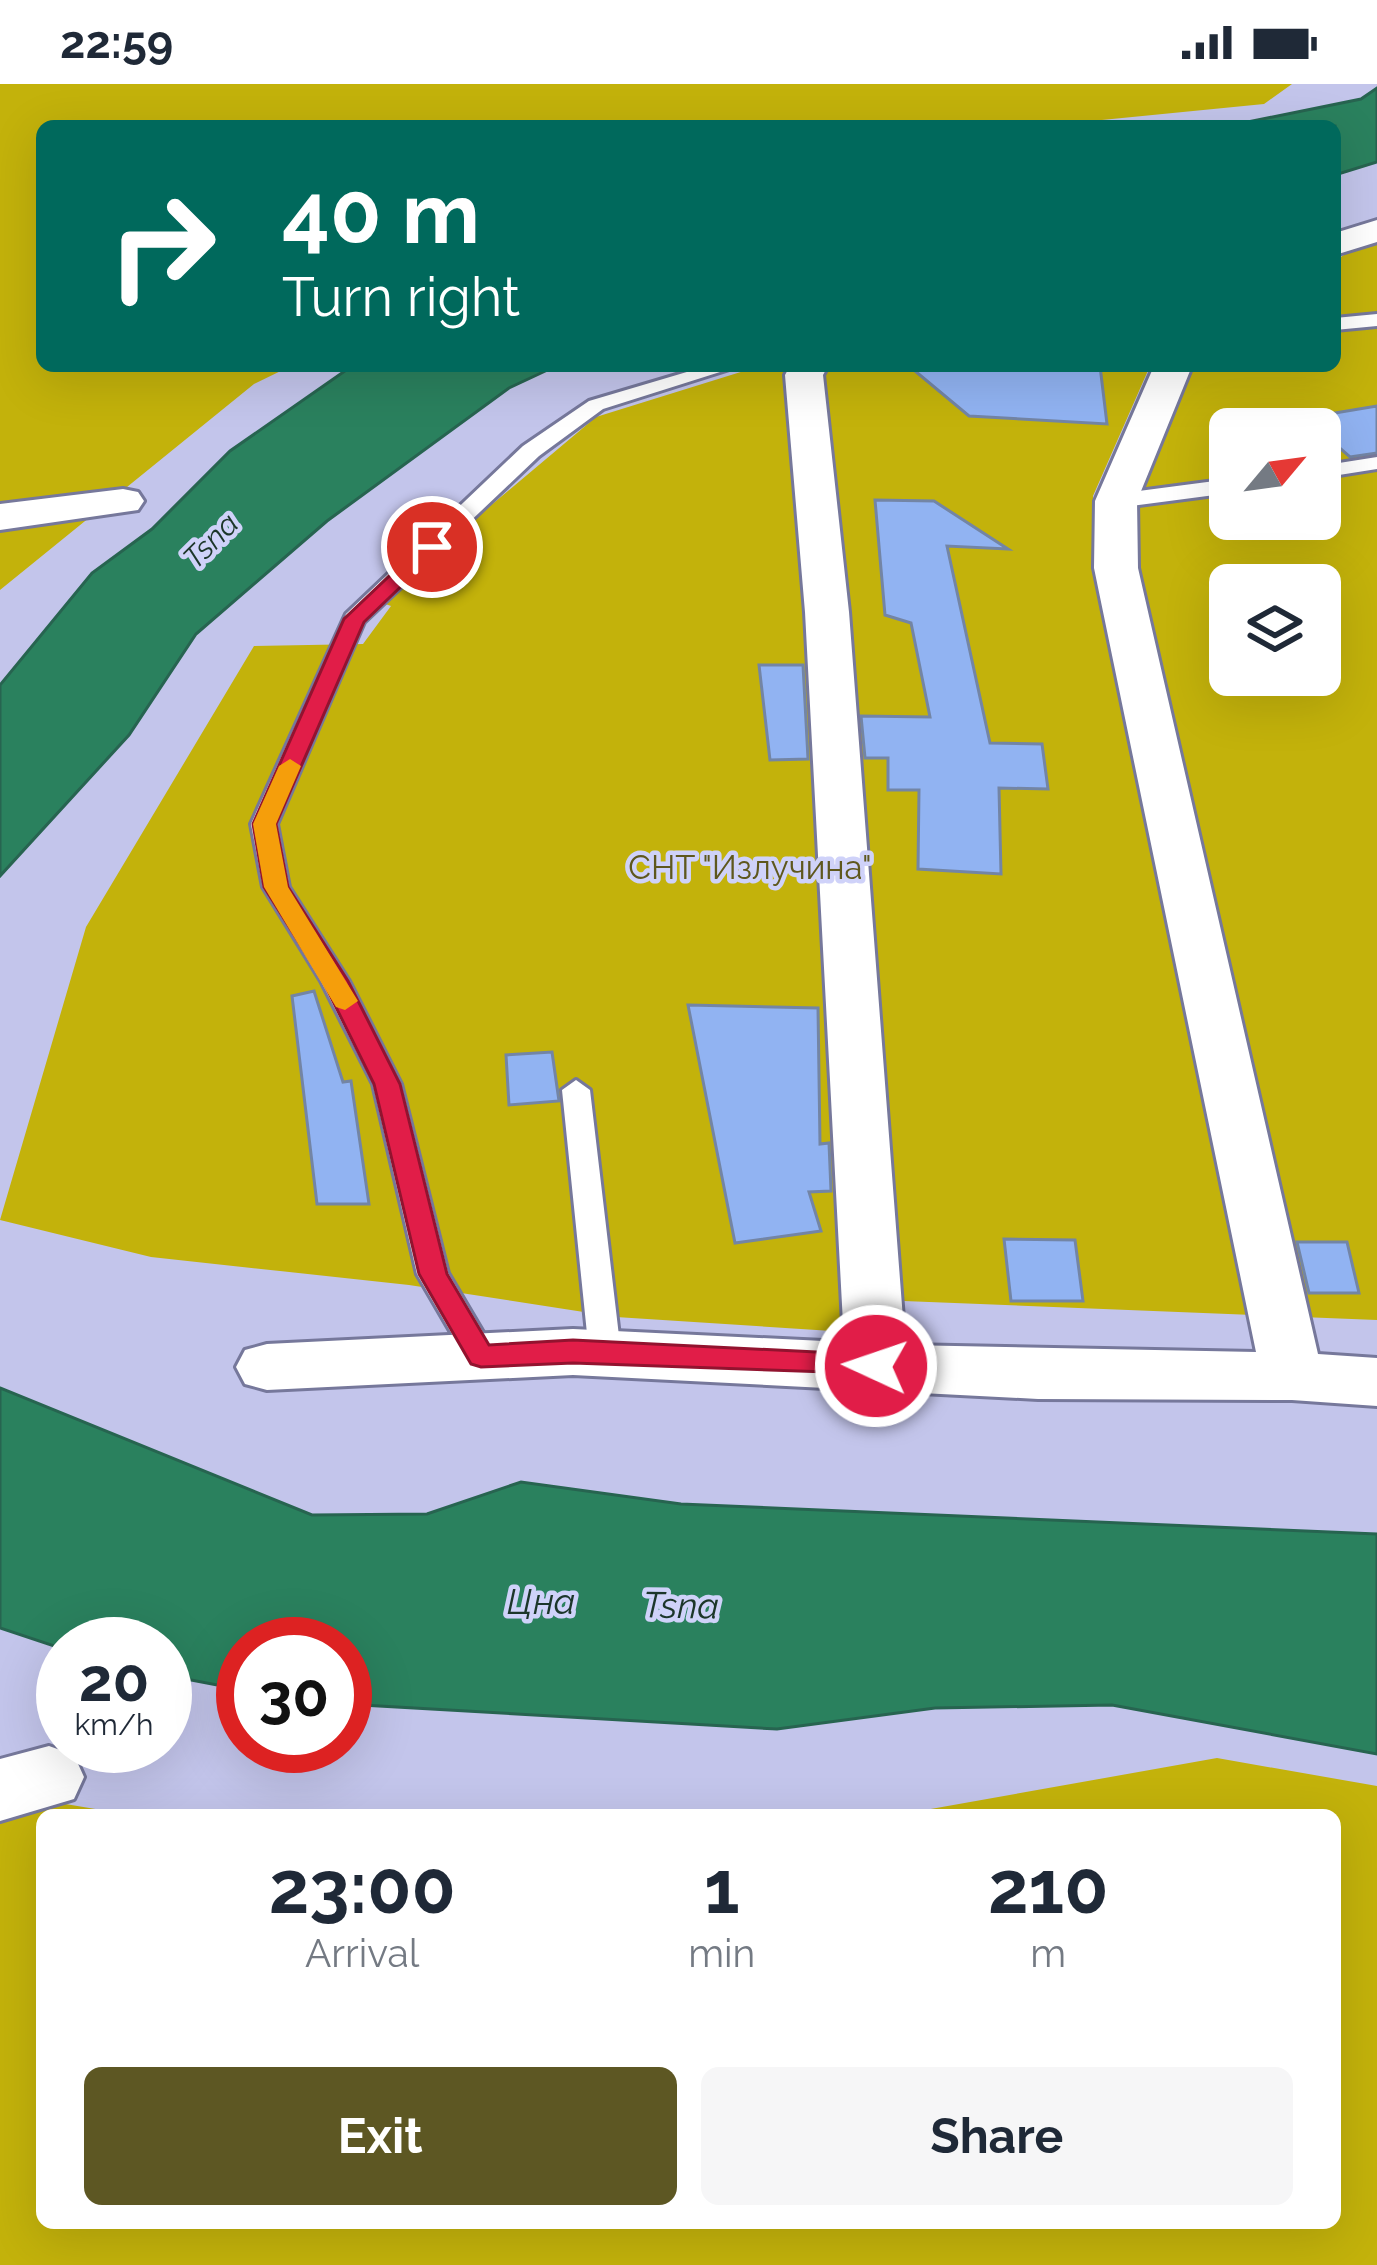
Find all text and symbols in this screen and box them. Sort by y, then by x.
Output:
text: 22:59 [60,16,173,69]
text: 40 m [282,164,480,263]
icon: right [84,168,240,324]
text: Turn right [282,265,520,329]
north arrow [1209,408,1341,540]
map controls [1209,408,1341,696]
pin [381,496,483,598]
water label: Tsna [176,506,246,575]
icon: arrive [399,514,465,580]
button: layers [1209,564,1341,696]
park label: СНТ "Излучина" [628,848,872,887]
position arrow [813,1303,939,1429]
water label: Цна [507,1580,575,1622]
water label: Tsna [643,1583,719,1627]
speed limit sign: 30 [216,1617,372,1773]
text: 20 [79,1645,149,1715]
text: km/h [74,1707,154,1742]
text: 23:00 [269,1845,456,1930]
text: 1 [704,1845,740,1930]
text: 210 [988,1845,1108,1930]
text: Arrival [305,1930,419,1976]
text: min [688,1930,755,1976]
text: m [1030,1930,1066,1976]
button: Exit [84,2067,677,2205]
button: Share [701,2067,1293,2205]

